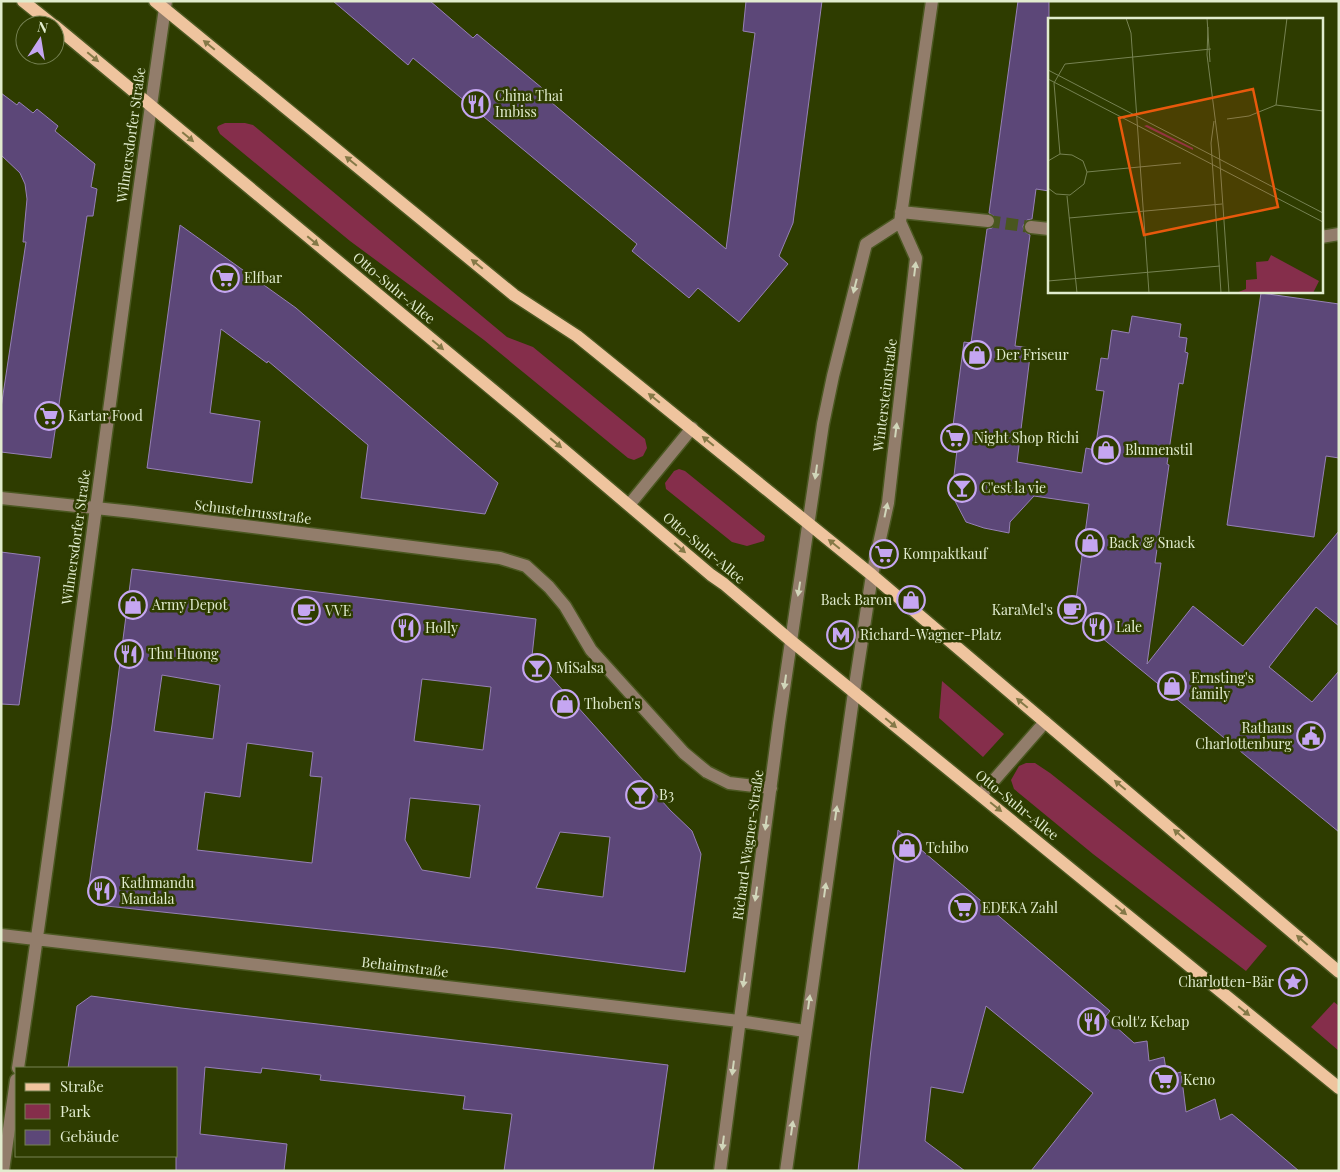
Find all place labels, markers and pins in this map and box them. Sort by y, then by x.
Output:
place label: China Thai Imbiss [495,86,563,121]
restaurant icon: China Thai Imbiss [461,89,491,119]
supermarket icon: Elfbar [210,263,240,293]
place label: Elfbar [244,268,283,287]
shop icon: Der Friseur [962,340,992,370]
place label: Der Friseur [996,345,1069,364]
supermarket icon: Kartar Food [34,401,64,431]
place label: Kartar Food [68,406,143,425]
supermarket icon: Night Shop Richi [940,423,970,453]
place label: Night Shop Richi [974,428,1079,447]
shop icon: Blumenstil [1091,435,1121,465]
place label: Blumenstil [1125,440,1193,459]
bar icon: C'est la vie [947,473,977,503]
place label: C'est la vie [981,478,1046,497]
shop icon: Back & Snack [1075,528,1105,558]
place label: Back & Snack [1109,533,1195,552]
supermarket icon: Kompaktkauf [869,539,899,569]
place label: Kompaktkauf [903,544,989,563]
shop icon: Back Baron [896,585,926,615]
shop icon: Army Depot [118,590,148,620]
place label: Back Baron [821,590,893,609]
place label: Army Depot [151,595,229,614]
cafe icon: KaraMel's [1057,595,1087,625]
cafe icon: VVE [291,596,321,626]
place label: KaraMel's [992,600,1053,619]
place label: VVE [324,601,351,620]
restaurant icon: Lale [1082,612,1112,642]
restaurant icon: Holly [391,613,421,643]
place label: Lale [1116,617,1142,636]
place label: Holly [425,618,458,637]
metro station icon: Richard-Wagner-Platz [826,620,856,650]
place label: Richard-Wagner-Platz [860,625,1002,644]
restaurant icon: Thu Huong [114,639,144,669]
place label: Thu Huong [148,644,219,663]
bar icon: MiSalsa [522,653,552,683]
place label: MiSalsa [556,658,604,677]
place label: Ernsting's family [1191,668,1254,703]
shop icon: Ernsting's family [1157,671,1187,701]
shop icon: Thoben's [550,689,580,719]
place label: Thoben's [584,694,640,713]
place label: Rathaus Charlottenburg [1195,718,1293,753]
public building icon: Rathaus Charlottenburg [1296,721,1326,751]
bar icon: B3 [625,780,655,810]
place label: B3 [659,785,674,804]
shop icon: Tchibo [892,833,922,863]
place label: Tchibo [926,838,969,857]
place label: Kathmandu Mandala [121,873,194,908]
restaurant icon: Kathmandu Mandala [87,876,117,906]
supermarket icon: EDEKA Zahl [948,893,978,923]
place label: EDEKA Zahl [982,898,1058,917]
place icon: Charlotten-Bär [1278,967,1308,997]
place label: Charlotten-Bär [1178,972,1275,991]
restaurant icon: Golt'z Kebap [1077,1007,1107,1037]
place label: Golt'z Kebap [1111,1012,1189,1031]
supermarket icon: Keno [1149,1065,1179,1095]
place label: Keno [1183,1070,1216,1089]

